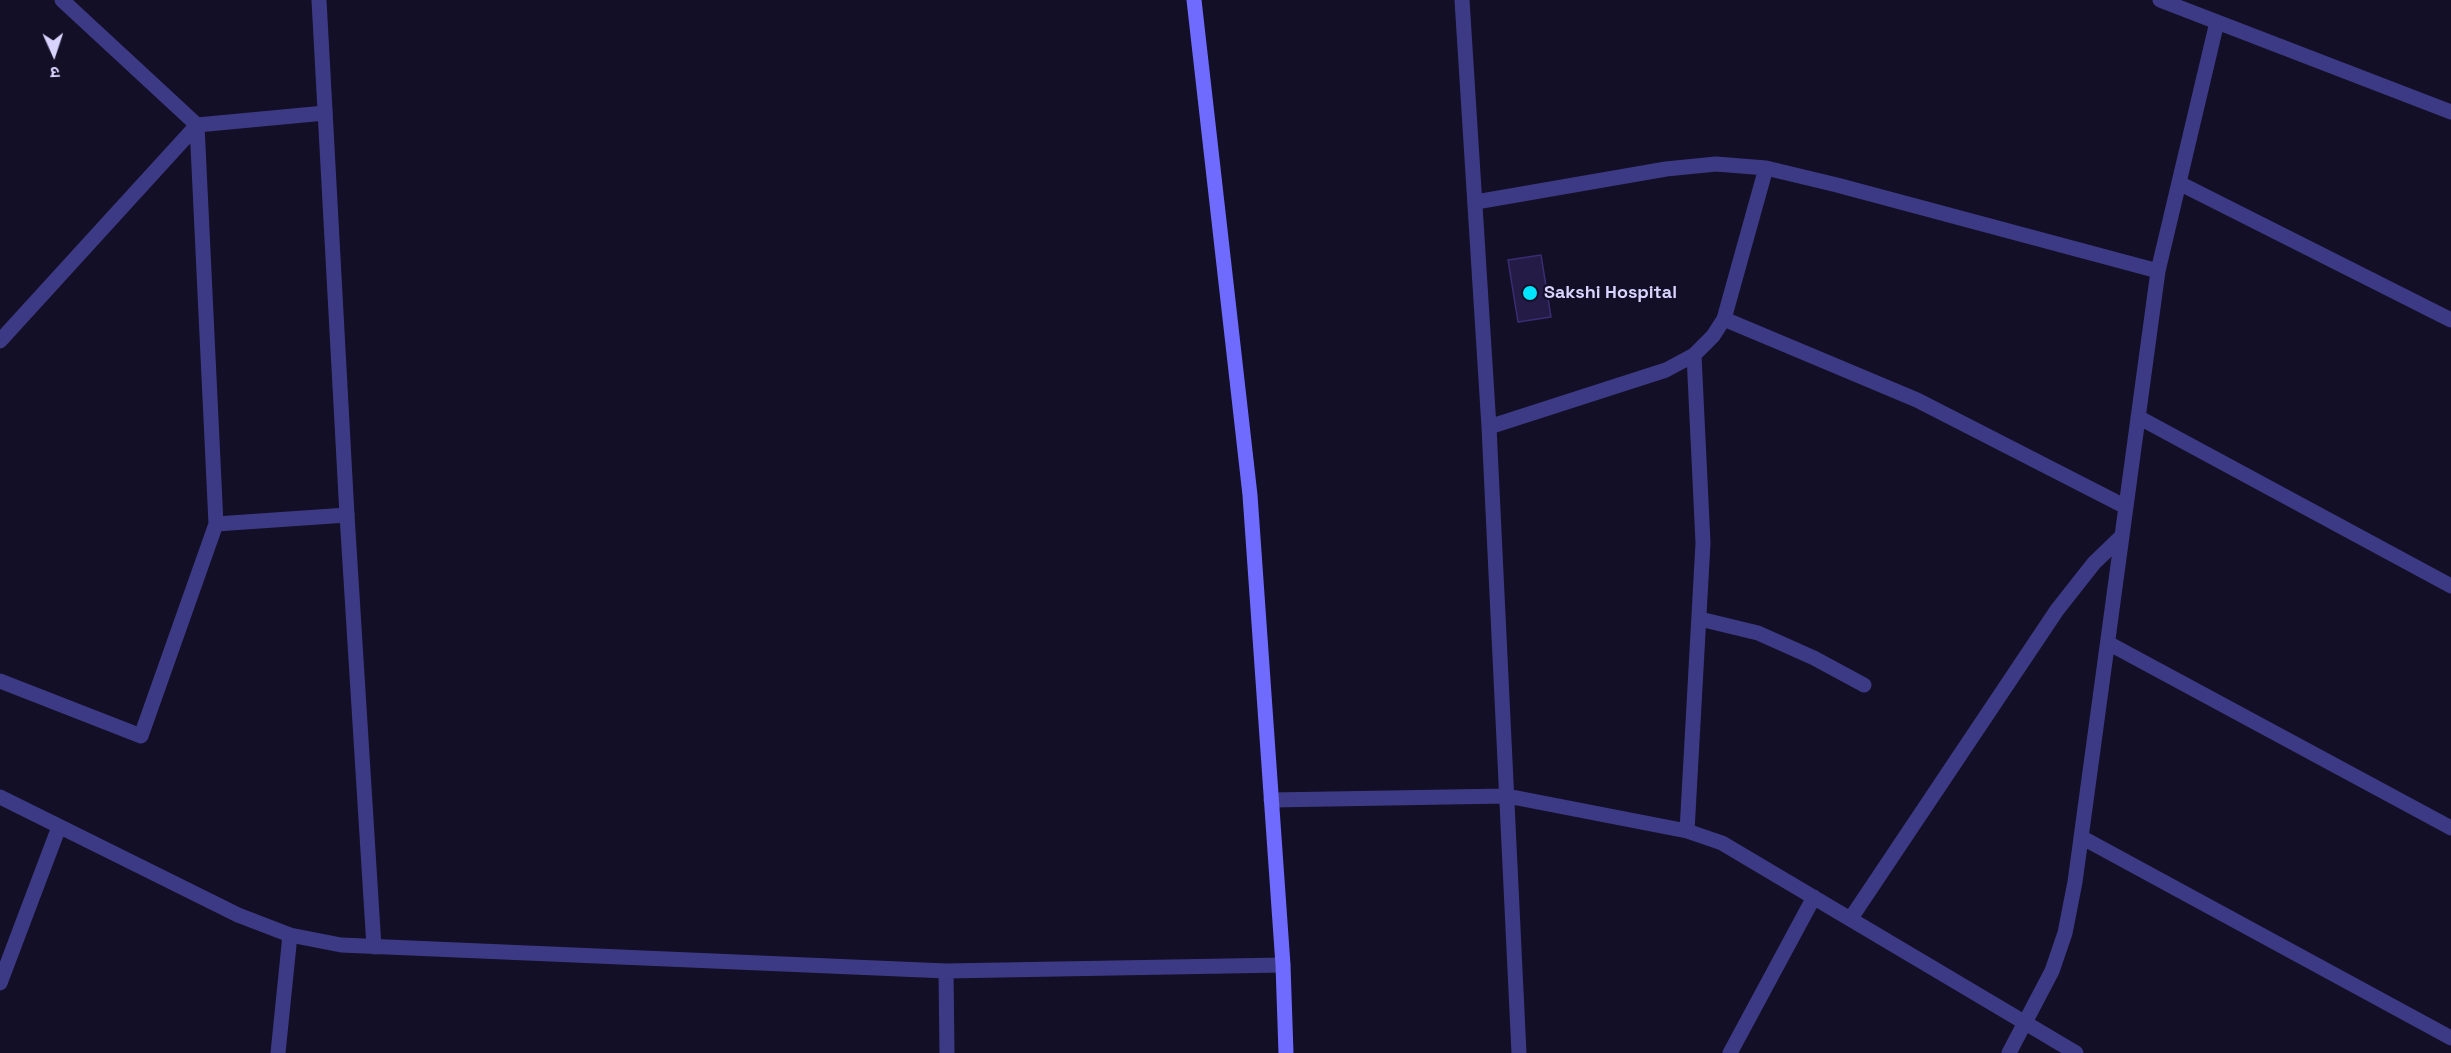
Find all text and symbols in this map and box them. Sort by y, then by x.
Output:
north arrow [24,24,84,84]
text: उ [50,62,60,83]
place label: Sakshi Hospital [1544,282,1677,304]
marker: Sakshi Hospital [1521,284,1539,302]

